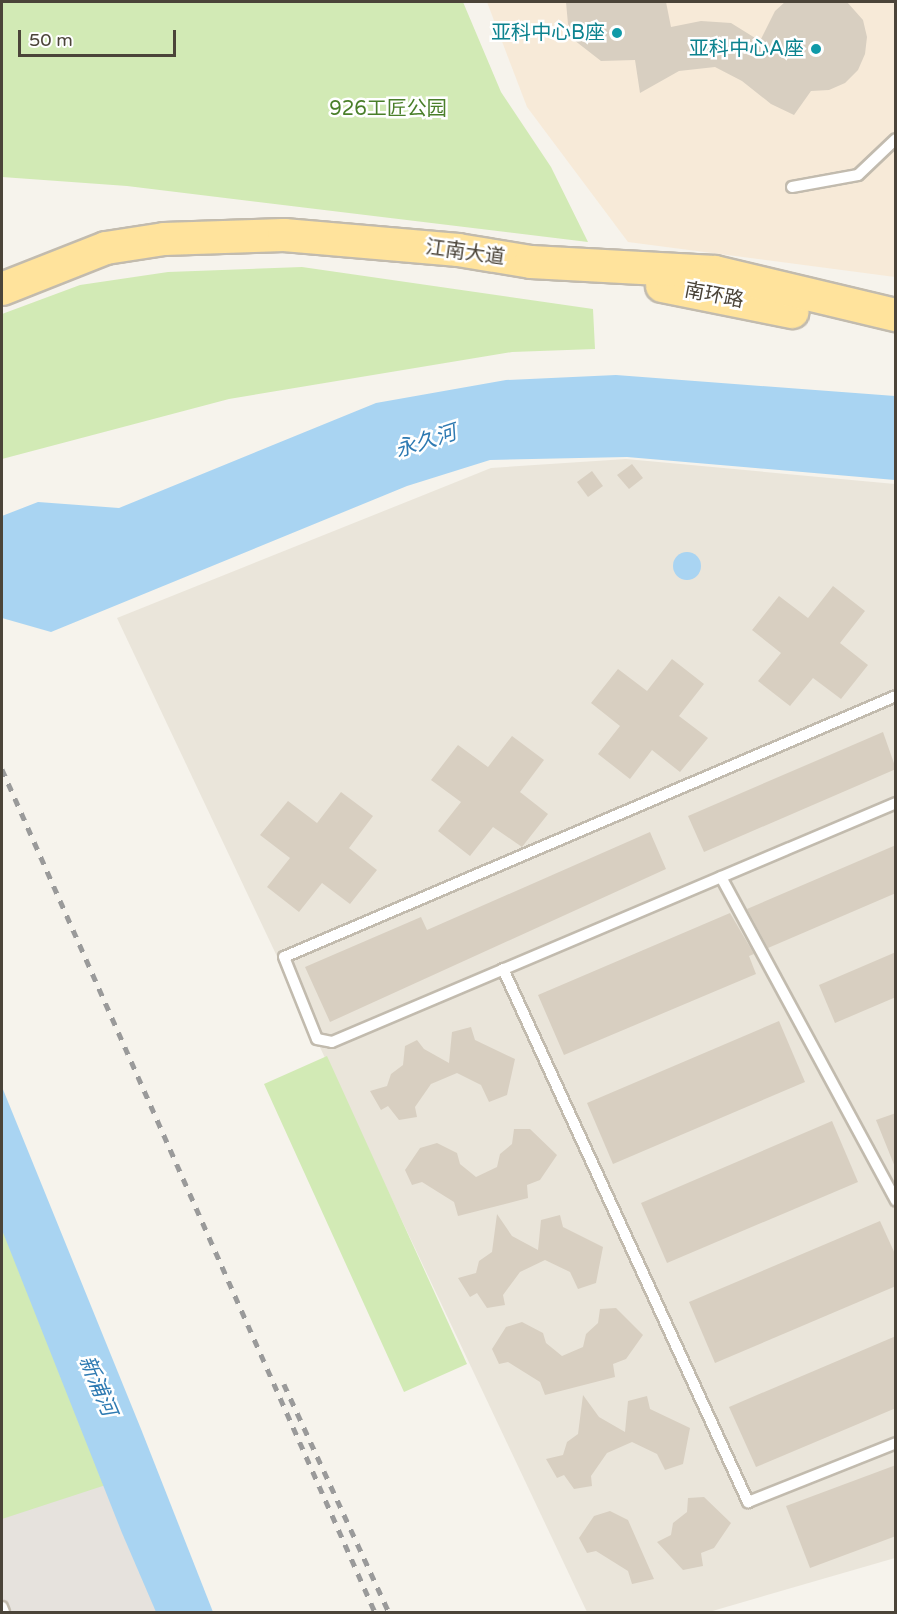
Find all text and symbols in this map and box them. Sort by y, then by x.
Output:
scale bar [21,18,178,56]
place label: 亚科中心B座 [491,21,605,45]
marker: 亚科中心B座 [610,26,624,40]
text: 50 m [29,29,73,51]
place label: 亚科中心A座 [689,37,804,61]
marker: 亚科中心A座 [809,42,823,56]
park label: 926工匠公园 [329,97,447,121]
street label: 江南大道 [424,236,506,270]
street label: 南环路 [682,278,746,314]
water label: 永久河 [392,420,460,464]
water label: 新浦河 [73,1352,121,1420]

